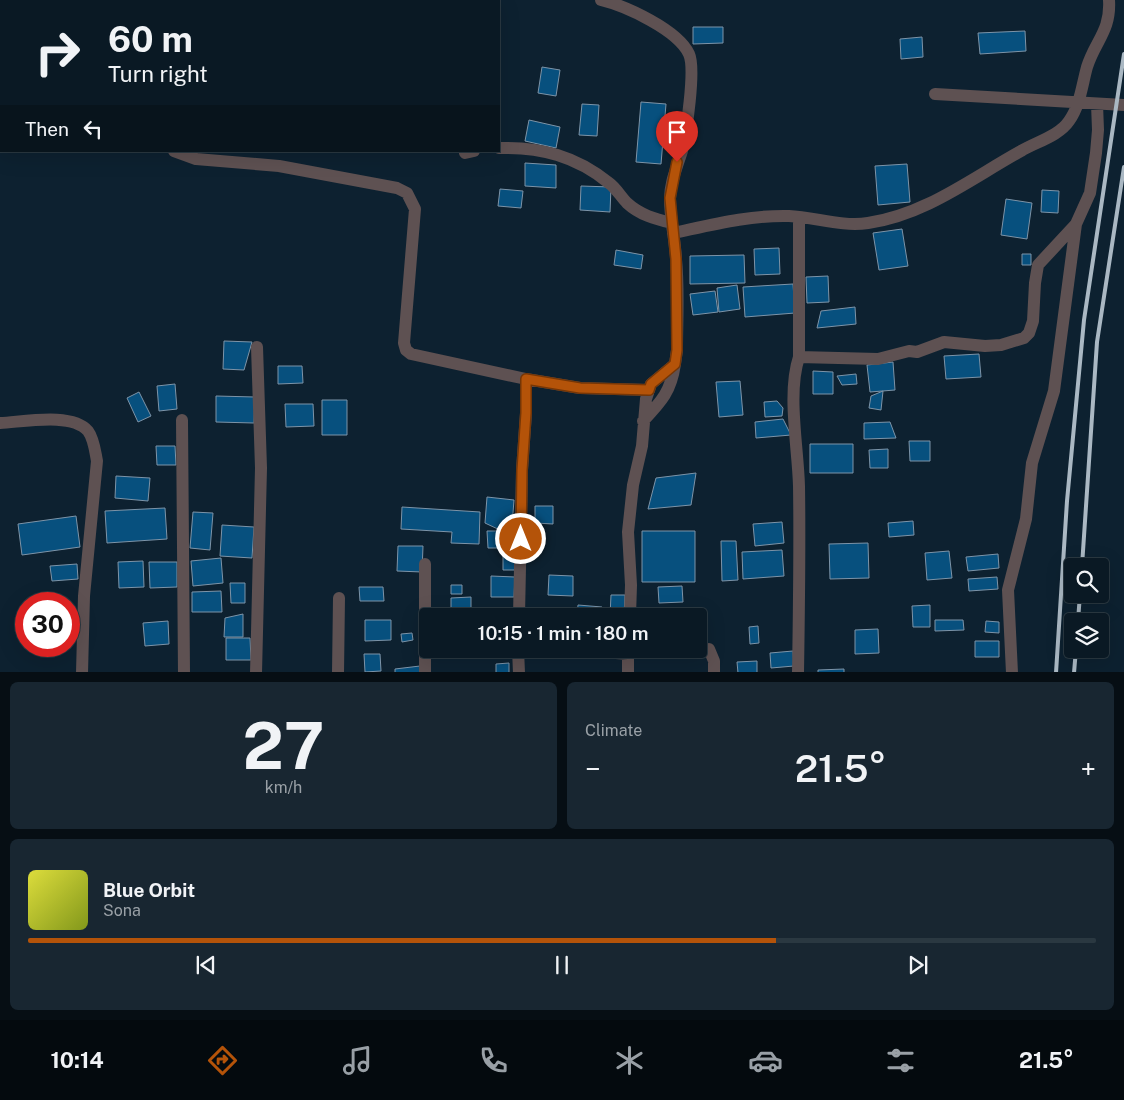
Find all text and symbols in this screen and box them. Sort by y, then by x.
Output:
text: 60 m [108,19,193,60]
icon: right [25,20,90,85]
text: Turn right [108,61,208,87]
pin [656,111,698,162]
icon: left [79,115,107,143]
text: Then [25,118,69,140]
icon: arrive [663,118,691,146]
position arrow [494,512,546,564]
map controls [1064,558,1109,658]
button: search [1064,558,1109,603]
speed limit sign: 30 [15,592,80,657]
button: layers [1064,613,1109,658]
text: 10:15 · 1 min · 180 m [478,622,648,644]
text: 27 [243,707,324,784]
text: Climate [585,721,642,740]
text: 21.5° [795,746,886,791]
text: − [585,752,601,785]
text: + [1080,752,1096,785]
text: km/h [265,778,302,797]
text: Blue Orbit [103,879,195,901]
text: Sona [103,901,141,920]
icon: previous [192,951,220,979]
icon: pause [548,951,576,979]
icon: next [904,951,932,979]
icon: directions [205,1043,240,1078]
icon: music [340,1043,375,1078]
icon: phone [476,1043,511,1078]
icon: climate [612,1043,647,1078]
icon: car [748,1043,783,1078]
icon: filters [883,1043,918,1078]
text: 10:14 [50,1047,104,1073]
text: 21.5° [1019,1047,1074,1073]

